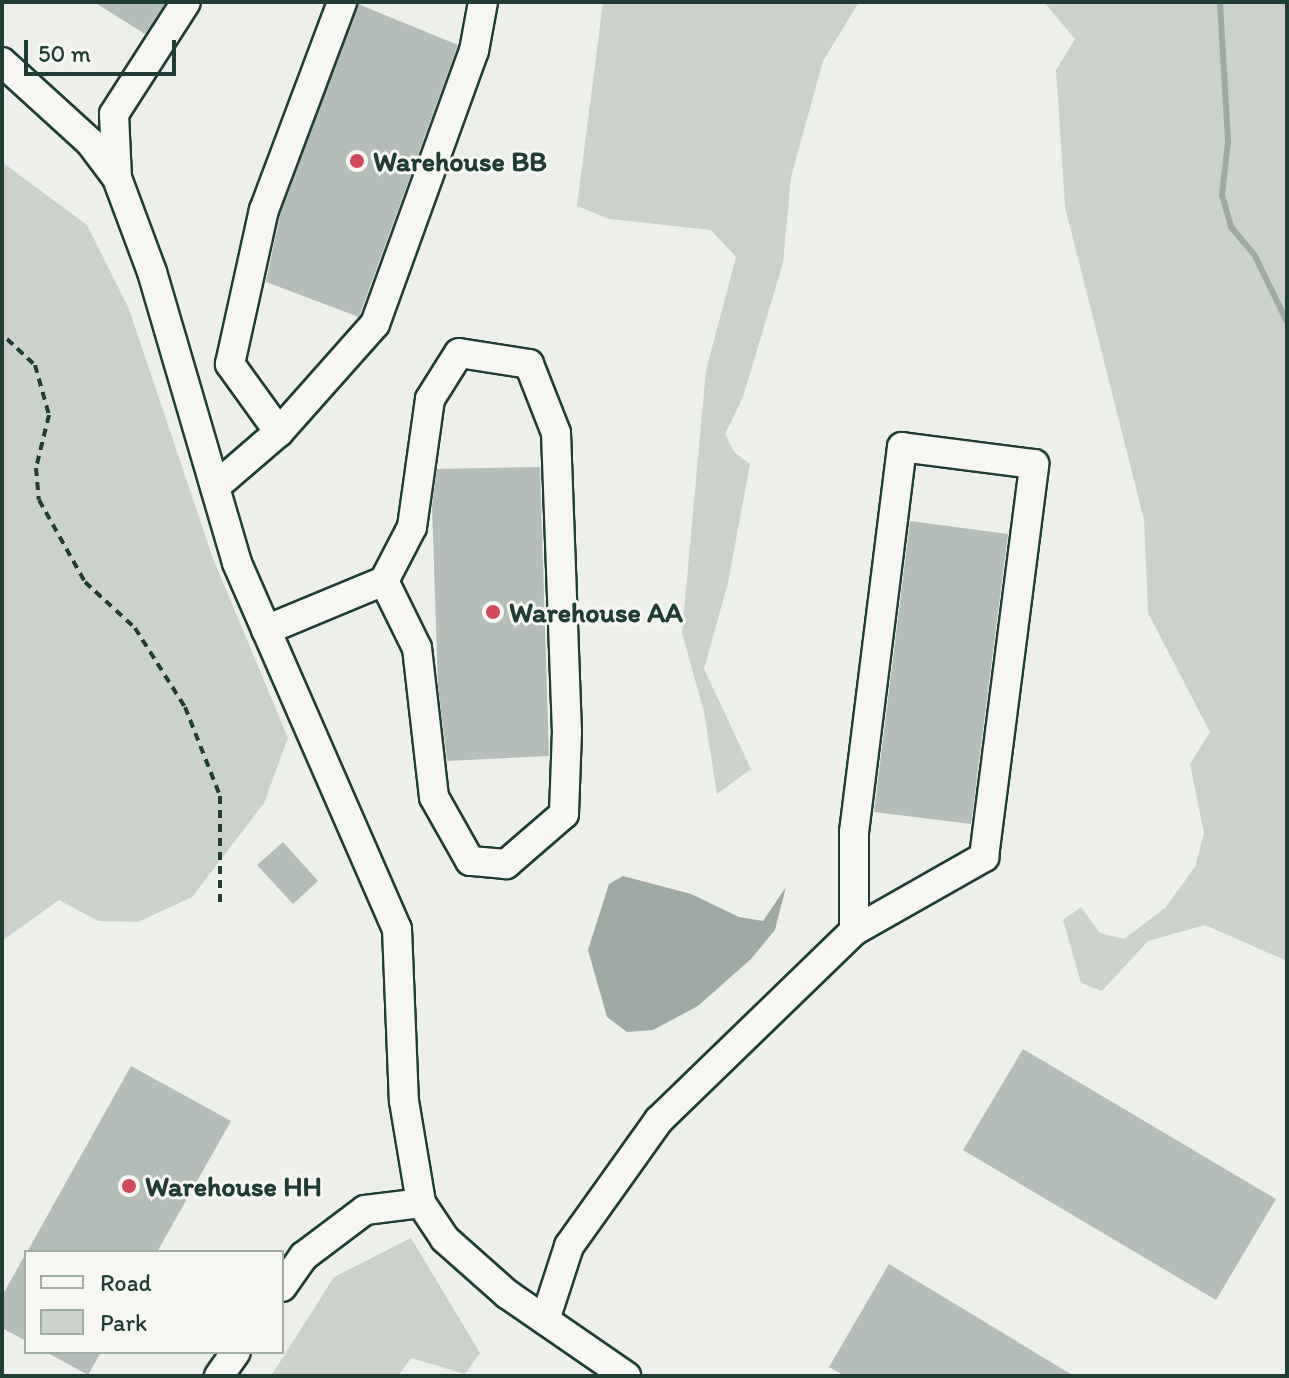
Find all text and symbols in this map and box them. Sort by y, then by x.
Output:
scale bar [28,24,180,74]
text: 50 m [38,39,91,68]
place label: Warehouse BB [373,144,547,178]
marker: Warehouse BB [348,152,366,170]
place label: Warehouse AA [509,595,683,629]
marker: Warehouse AA [484,603,502,621]
place label: Warehouse HH [145,1169,322,1203]
marker: Warehouse HH [120,1177,138,1195]
legend [24,1250,284,1354]
text: Road [100,1268,152,1297]
text: Park [100,1308,147,1337]

